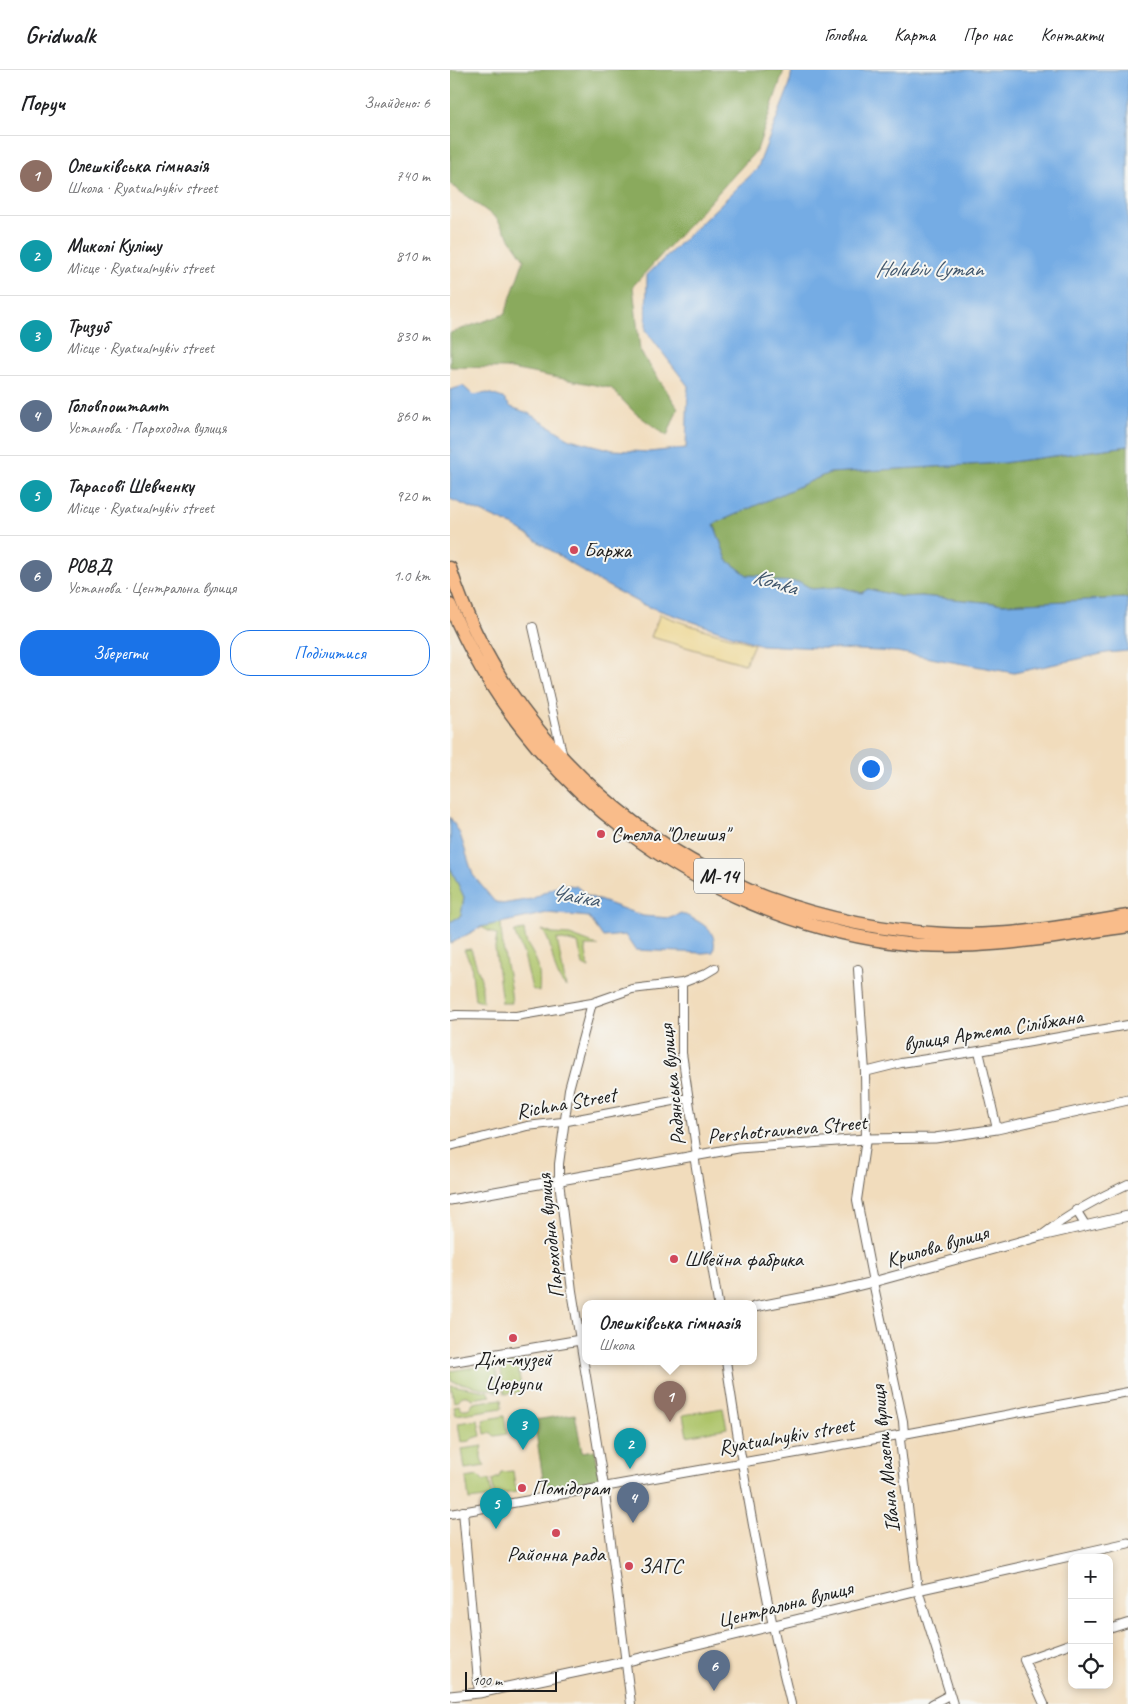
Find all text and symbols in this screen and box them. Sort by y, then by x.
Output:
text: Gridwalk [25,20,95,50]
text: Головна [824,24,866,46]
text: Карта [894,24,935,46]
text: Про нас [963,24,1013,46]
text: Контакти [1041,24,1103,46]
text: Поруч [20,90,65,116]
text: Знайдено: 6 [364,93,430,113]
text: Олешківська гімназія [67,154,208,178]
text: 1 [32,166,40,186]
text: 740 m [396,166,430,186]
text: Школа · Ryatualnykiv street [67,178,218,198]
text: Миколі Кулішу [67,234,161,258]
text: 2 [32,246,40,266]
text: 810 m [396,246,430,266]
water label: Holubiv Lyman [875,255,985,283]
text: Місце · Ryatualnykiv street [67,258,214,278]
text: Тризуб [67,314,109,338]
text: 3 [32,326,40,346]
text: 830 m [396,326,430,346]
text: Місце · Ryatualnykiv street [67,338,214,358]
text: Головпоштамт [67,394,167,418]
text: 4 [32,406,40,426]
text: 860 m [396,406,430,426]
text: Установа · Пароходна вулиця [67,418,226,438]
text: Тарасові Шевченку [67,474,194,498]
text: 5 [33,486,39,506]
text: 920 m [396,486,430,506]
text: Місце · Ryatualnykiv street [67,498,214,518]
place label: Баржа [584,537,633,563]
marker: Баржа [568,544,580,556]
text: РОВД [67,554,112,578]
water label: Konka [750,562,802,603]
text: 6 [32,566,40,586]
text: 1.0 km [393,566,430,586]
text: Установа · Центральна вулиця [67,578,236,598]
button: Зберегти [20,630,220,676]
button: Поділитися [230,630,430,676]
your location [858,756,884,782]
place label: Стелла "Олешшя" [611,821,733,847]
marker: Стелла "Олешшя" [595,828,607,840]
road number: М-14 [694,858,744,894]
water label: Чайка [549,878,603,914]
street label: вулиця Артема Сілібжана [902,1003,1086,1057]
street label: Радянська вулиця [653,1021,691,1147]
street label: Richna Street [514,1081,621,1125]
street label: Pershotravneva Street [706,1109,870,1149]
street label: Пароходна вулиця [530,1171,569,1300]
street label: Крилова вулиця [883,1219,993,1273]
place label: Швейна фабрика [684,1246,805,1272]
marker: Швейна фабрика [668,1253,680,1265]
popup [582,1300,757,1365]
text: Олешківська гімназія [599,1311,740,1335]
marker: Дім-музей Цюрупи [507,1332,519,1344]
text: Школа [599,1335,634,1355]
place label: Дім-музей Цюрупи [474,1346,553,1396]
pin: 1 [654,1381,686,1422]
street label: Івана Мазепи вулиця [864,1383,906,1534]
pin: 3 [507,1409,539,1450]
street label: Ryatualnykiv street [716,1411,858,1461]
pin: 2 [614,1428,646,1469]
place label: Помідорам [532,1475,611,1501]
marker: Помідорам [516,1482,528,1494]
pin: 4 [617,1482,649,1523]
pin: 5 [480,1488,512,1529]
marker: Районна рада [550,1527,562,1539]
place label: Районна рада [507,1541,607,1567]
place label: ЗАГС [639,1553,685,1579]
map controls [1068,1554,1113,1689]
button: + [1068,1554,1113,1599]
marker: ЗАГС [623,1560,635,1572]
street label: Центральна вулиця [715,1574,857,1633]
button: − [1068,1599,1113,1644]
button: locate [1068,1644,1113,1689]
pin: 6 [698,1650,730,1691]
scale bar [465,1669,558,1692]
text: 100 m [472,1672,502,1689]

